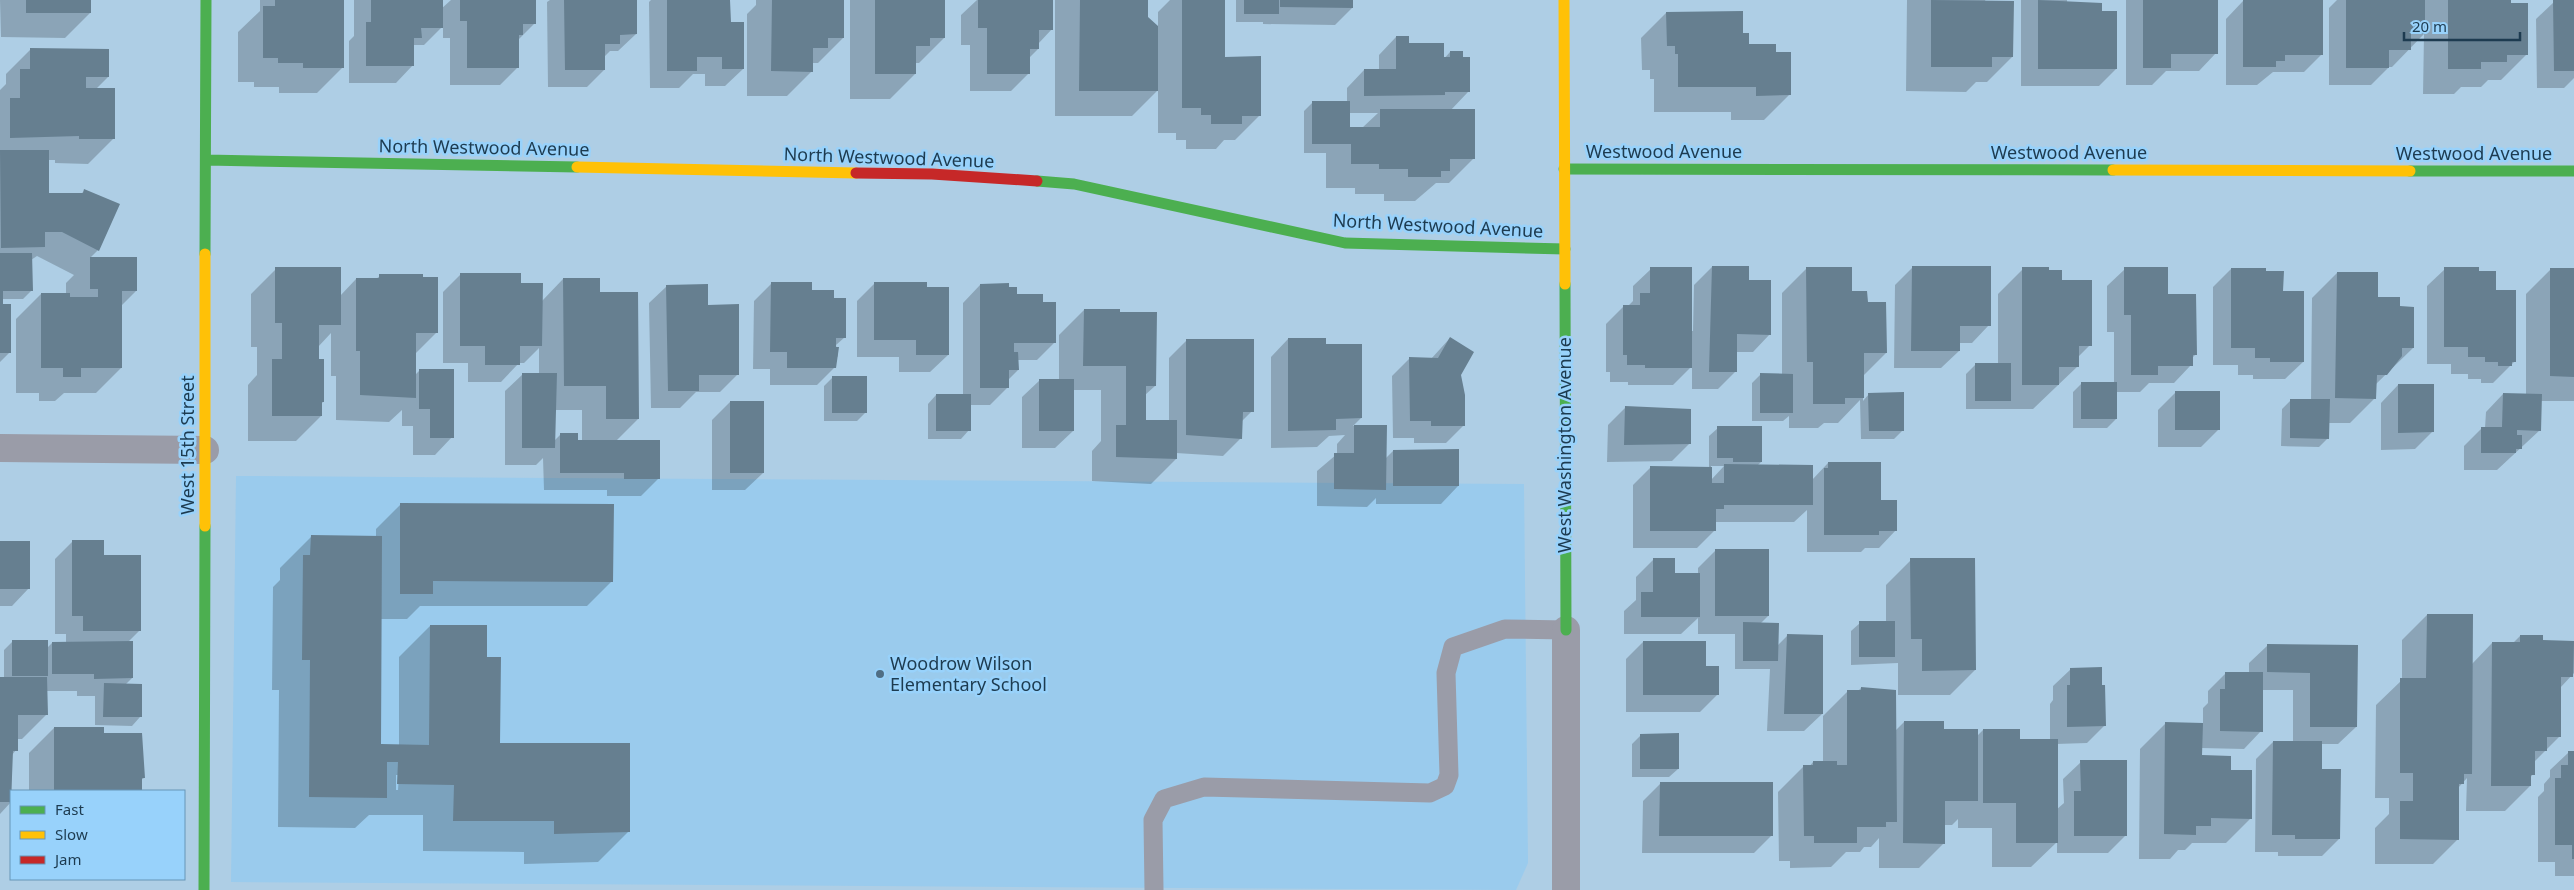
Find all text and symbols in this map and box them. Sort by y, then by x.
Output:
scale bar [2404,10,2520,42]
text: 20 m [2412,16,2447,36]
street label: North Westwood Avenue [378,133,590,161]
street label: Westwood Avenue [1586,139,1742,163]
street label: Westwood Avenue [1991,140,2147,164]
street label: North Westwood Avenue [783,141,995,173]
street label: Westwood Avenue [2396,141,2552,165]
street label: North Westwood Avenue [1332,208,1544,243]
street label: West Washington Avenue [1552,337,1576,553]
street label: West 15th Street [175,375,199,515]
place label: Woodrow Wilson Elementary School [890,651,1047,696]
marker: Woodrow Wilson Elementary School [874,668,886,680]
legend [10,790,185,880]
text: Fast [55,799,84,819]
text: Slow [55,824,88,844]
text: Jam [53,849,82,869]

